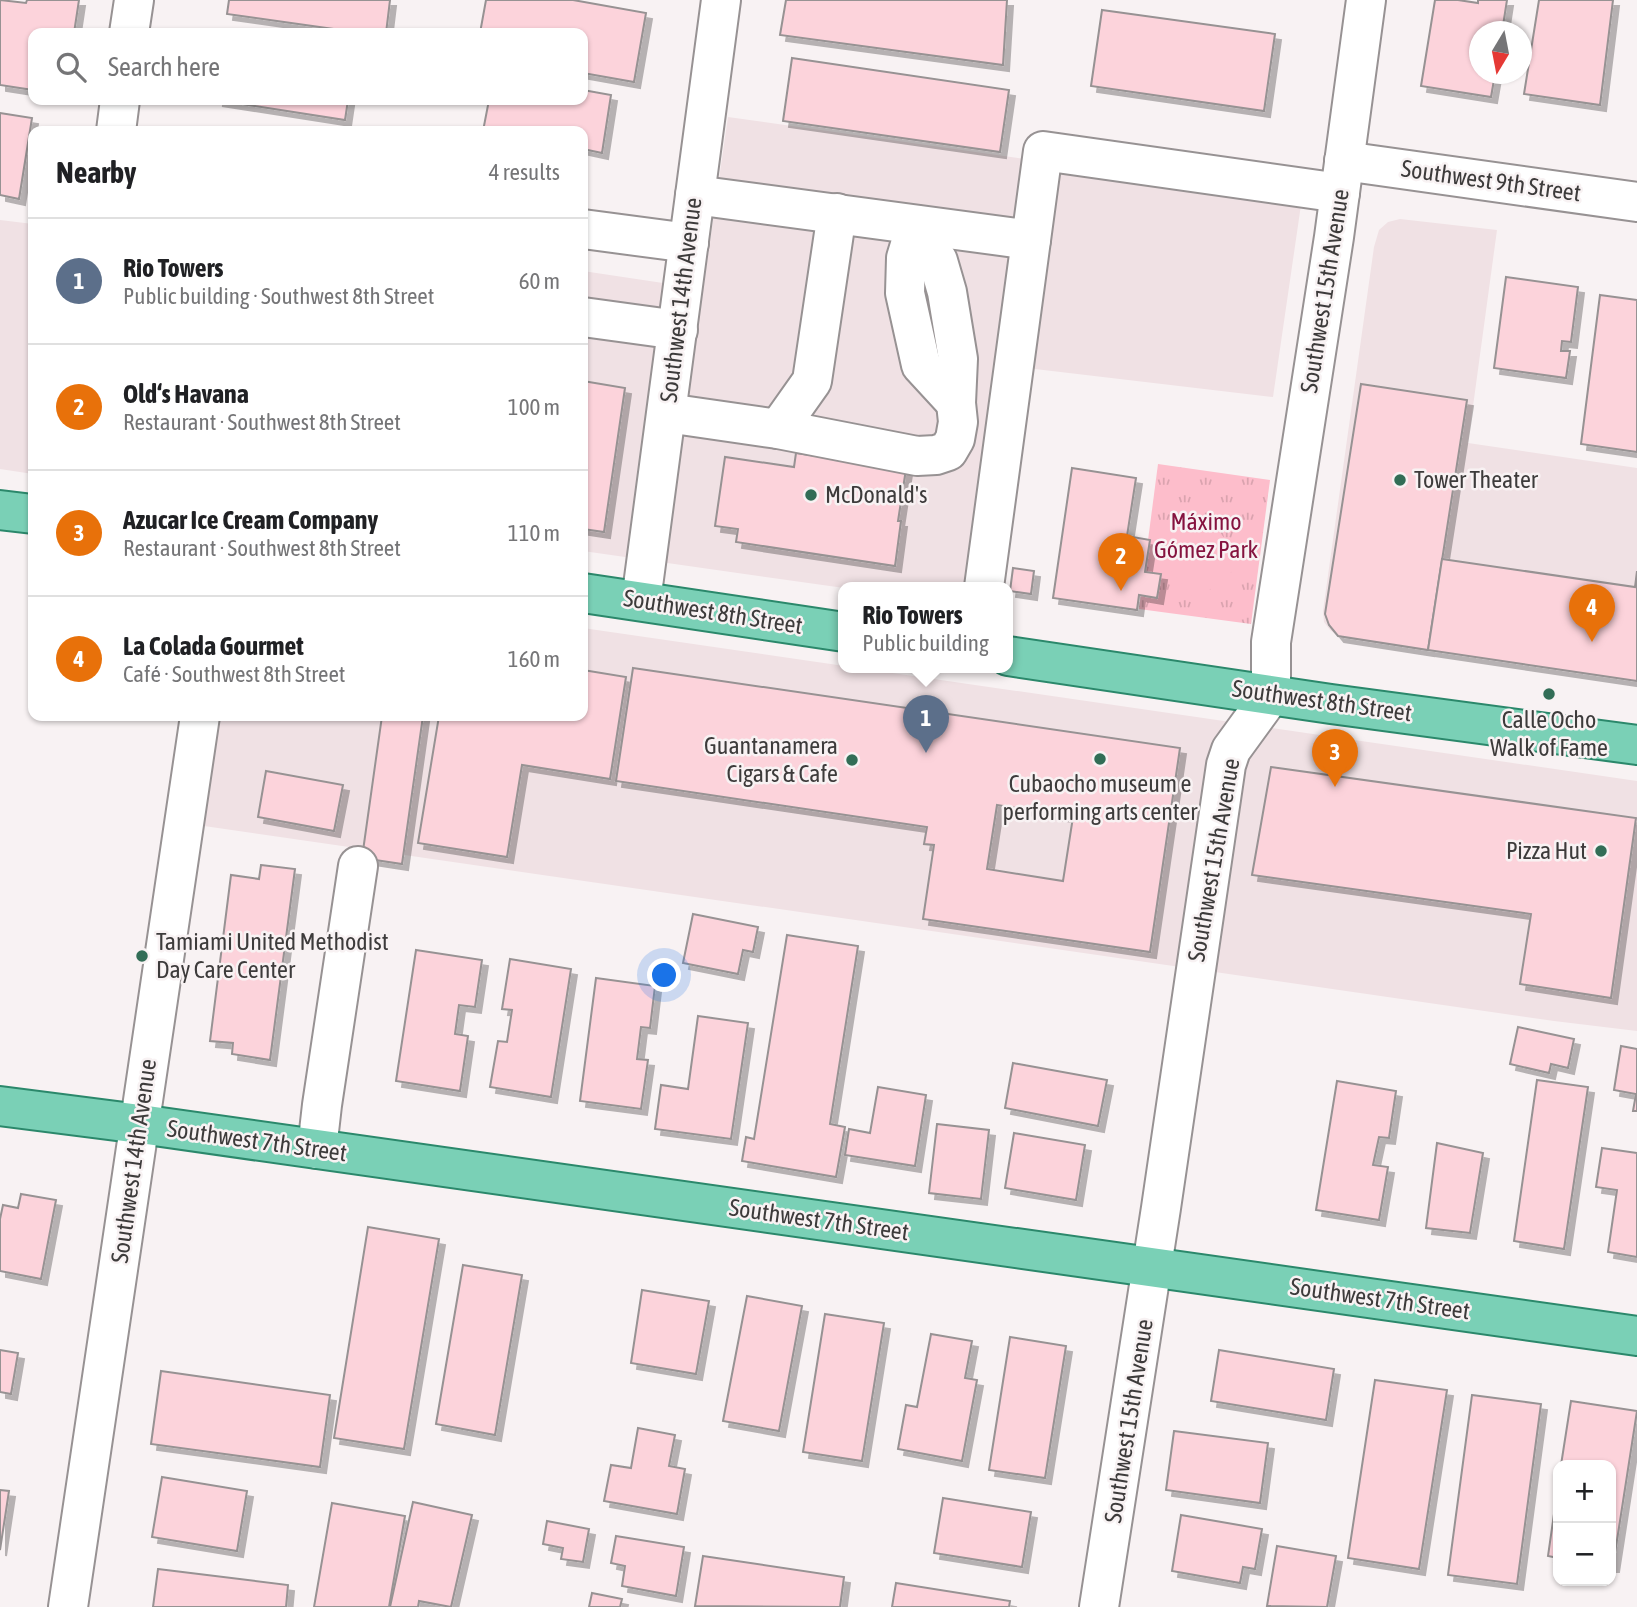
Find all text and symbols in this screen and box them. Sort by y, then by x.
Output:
north arrow [1469,21,1532,84]
search box [28,28,588,105]
icon: search [52,48,90,86]
text: Search here [108,52,220,82]
text: Nearby [56,155,136,189]
street label: Southwest 9th Street [1400,155,1583,206]
text: 4 results [489,159,560,185]
street label: Southwest 15th Avenue [1295,187,1354,395]
street label: Southwest 14th Avenue [655,196,706,404]
text: Rio Towers [123,253,224,283]
text: 1 [74,268,84,294]
text: 60 m [519,268,560,294]
text: Public building · Southwest 8th Street [123,283,434,309]
text: Old‘s Havana [123,379,249,409]
text: 2 [74,394,84,420]
text: 100 m [508,394,560,420]
text: Restaurant · Southwest 8th Street [123,409,401,435]
place label: Tower Theater [1414,466,1539,493]
marker: Tower Theater [1392,472,1408,488]
place label: McDonald's [825,481,927,508]
marker: McDonald's [803,487,819,503]
text: Azucar Ice Cream Company [123,505,378,535]
park label: Máximo Gómez Park [1154,508,1259,563]
text: 3 [74,520,84,546]
text: 110 m [508,520,560,546]
pin: 2 [1098,533,1144,591]
text: Restaurant · Southwest 8th Street [123,535,401,561]
popup [838,582,1013,673]
street label: Southwest 8th Street [622,584,805,639]
pin: 4 [1569,584,1615,642]
text: Rio Towers [862,600,963,630]
text: Public building [862,630,989,656]
text: La Colada Gourmet [123,631,304,661]
text: 4 [74,646,84,672]
text: 160 m [508,646,560,672]
text: Café · Southwest 8th Street [123,661,345,687]
street label: Southwest 8th Street [1231,675,1414,726]
marker: Calle Ocho Walk of Fame [1541,686,1557,702]
pin: 1 [903,695,949,753]
place label: Calle Ocho Walk of Fame [1490,706,1608,761]
pin: 3 [1312,729,1358,787]
place label: Guantanamera Cigars & Cafe [704,732,838,787]
marker: Cubaocho museum e performing arts center [1092,751,1108,767]
marker: Guantanamera Cigars & Cafe [844,752,860,768]
street label: Southwest 15th Avenue [1182,756,1245,964]
place label: Cubaocho museum e performing arts center [1003,770,1198,825]
place label: Pizza Hut [1506,837,1587,864]
marker: Pizza Hut [1593,843,1609,859]
place label: Tamiami United Methodist Day Care Center [156,928,389,983]
marker: Tamiami United Methodist Day Care Center [134,948,150,964]
your location [647,958,681,992]
street label: Southwest 14th Avenue [106,1057,161,1265]
street label: Southwest 7th Street [166,1115,349,1166]
street label: Southwest 7th Street [728,1194,911,1245]
street label: Southwest 7th Street [1289,1273,1472,1324]
street label: Southwest 15th Avenue [1099,1317,1158,1525]
map controls [1553,1460,1616,1586]
button: + [1553,1460,1616,1523]
button: − [1553,1523,1616,1586]

